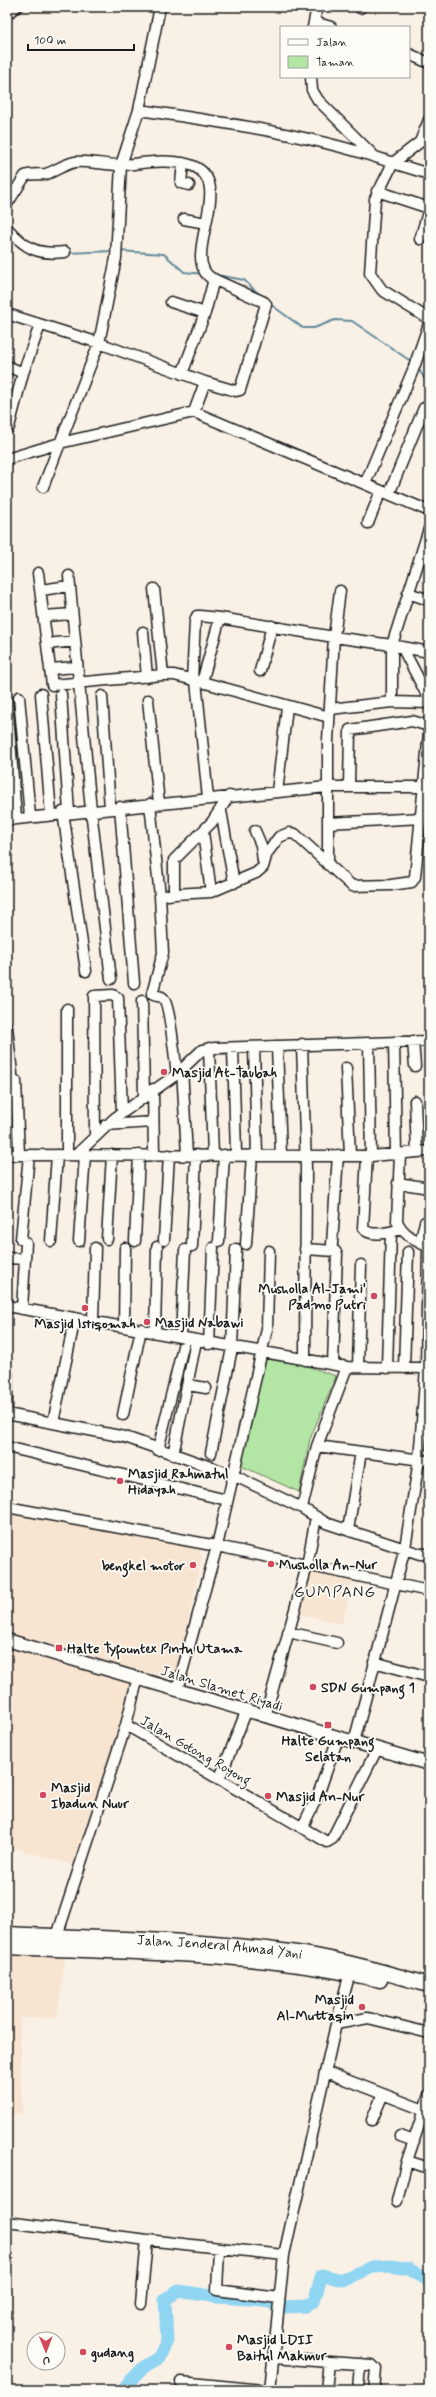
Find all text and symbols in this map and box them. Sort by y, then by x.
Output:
scale bar [28,26,134,52]
legend [280,26,410,78]
text: 100 m [34,33,66,49]
text: Jalan [316,35,348,51]
text: Taman [316,55,355,71]
place label: Masjid At-Taubah [172,1064,277,1083]
marker: Masjid At-Taubah [159,1067,169,1077]
place label: Musholla Al-Jami' Padmo Putri [258,1280,366,1314]
marker: Musholla Al-Jami' Padmo Putri [369,1291,379,1301]
marker: Masjid Istiqomah [80,1303,90,1313]
place label: Masjid Nabawi [155,1314,243,1333]
place label: Masjid Istiqomah [34,1315,136,1334]
marker: Masjid Nabawi [142,1317,152,1327]
place label: Masjid Rahmatul Hidayah [128,1465,228,1499]
marker: Masjid Rahmatul Hidayah [115,1476,125,1486]
place label: Musholla An-Nur [279,1556,378,1574]
place label: bengkel motor [101,1557,185,1578]
marker: Musholla An-Nur [266,1559,276,1569]
marker: bengkel motor [188,1560,198,1570]
district label: GUMPANG [294,1582,376,1603]
place label: Halte Tyfountex Pintu Utama [67,1640,243,1660]
marker: Halte Tyfountex Pintu Utama [54,1643,64,1653]
street label: Jalan Slamet Riyadi [159,1662,285,1716]
place label: SDN Gumpang 1 [321,1679,415,1700]
marker: SDN Gumpang 1 [308,1682,318,1692]
street label: Jalan Gotong Royong [136,1712,254,1792]
marker: Halte Gumpang Selatan [323,1720,333,1730]
place label: Halte Gumpang Selatan [281,1732,375,1766]
place label: Masjid Ibadun Nuur [51,1779,130,1813]
place label: Masjid An-Nur [276,1788,365,1807]
marker: Masjid Ibadun Nuur [38,1790,48,1800]
marker: Masjid An-Nur [263,1791,273,1801]
street label: Jalan Jenderal Ahmad Yani [136,1931,303,1964]
place label: Masjid Al-Muttaqin [276,1991,354,2025]
marker: Masjid Al-Muttaqin [357,2002,367,2012]
north arrow [26,2331,66,2371]
place label: Masjid LDII Baitul Makmur [237,2331,328,2365]
marker: Masjid LDII Baitul Makmur [224,2342,234,2352]
place label: gudang [91,2344,134,2363]
marker: gudang [78,2347,88,2357]
text: U [42,2353,50,2367]

